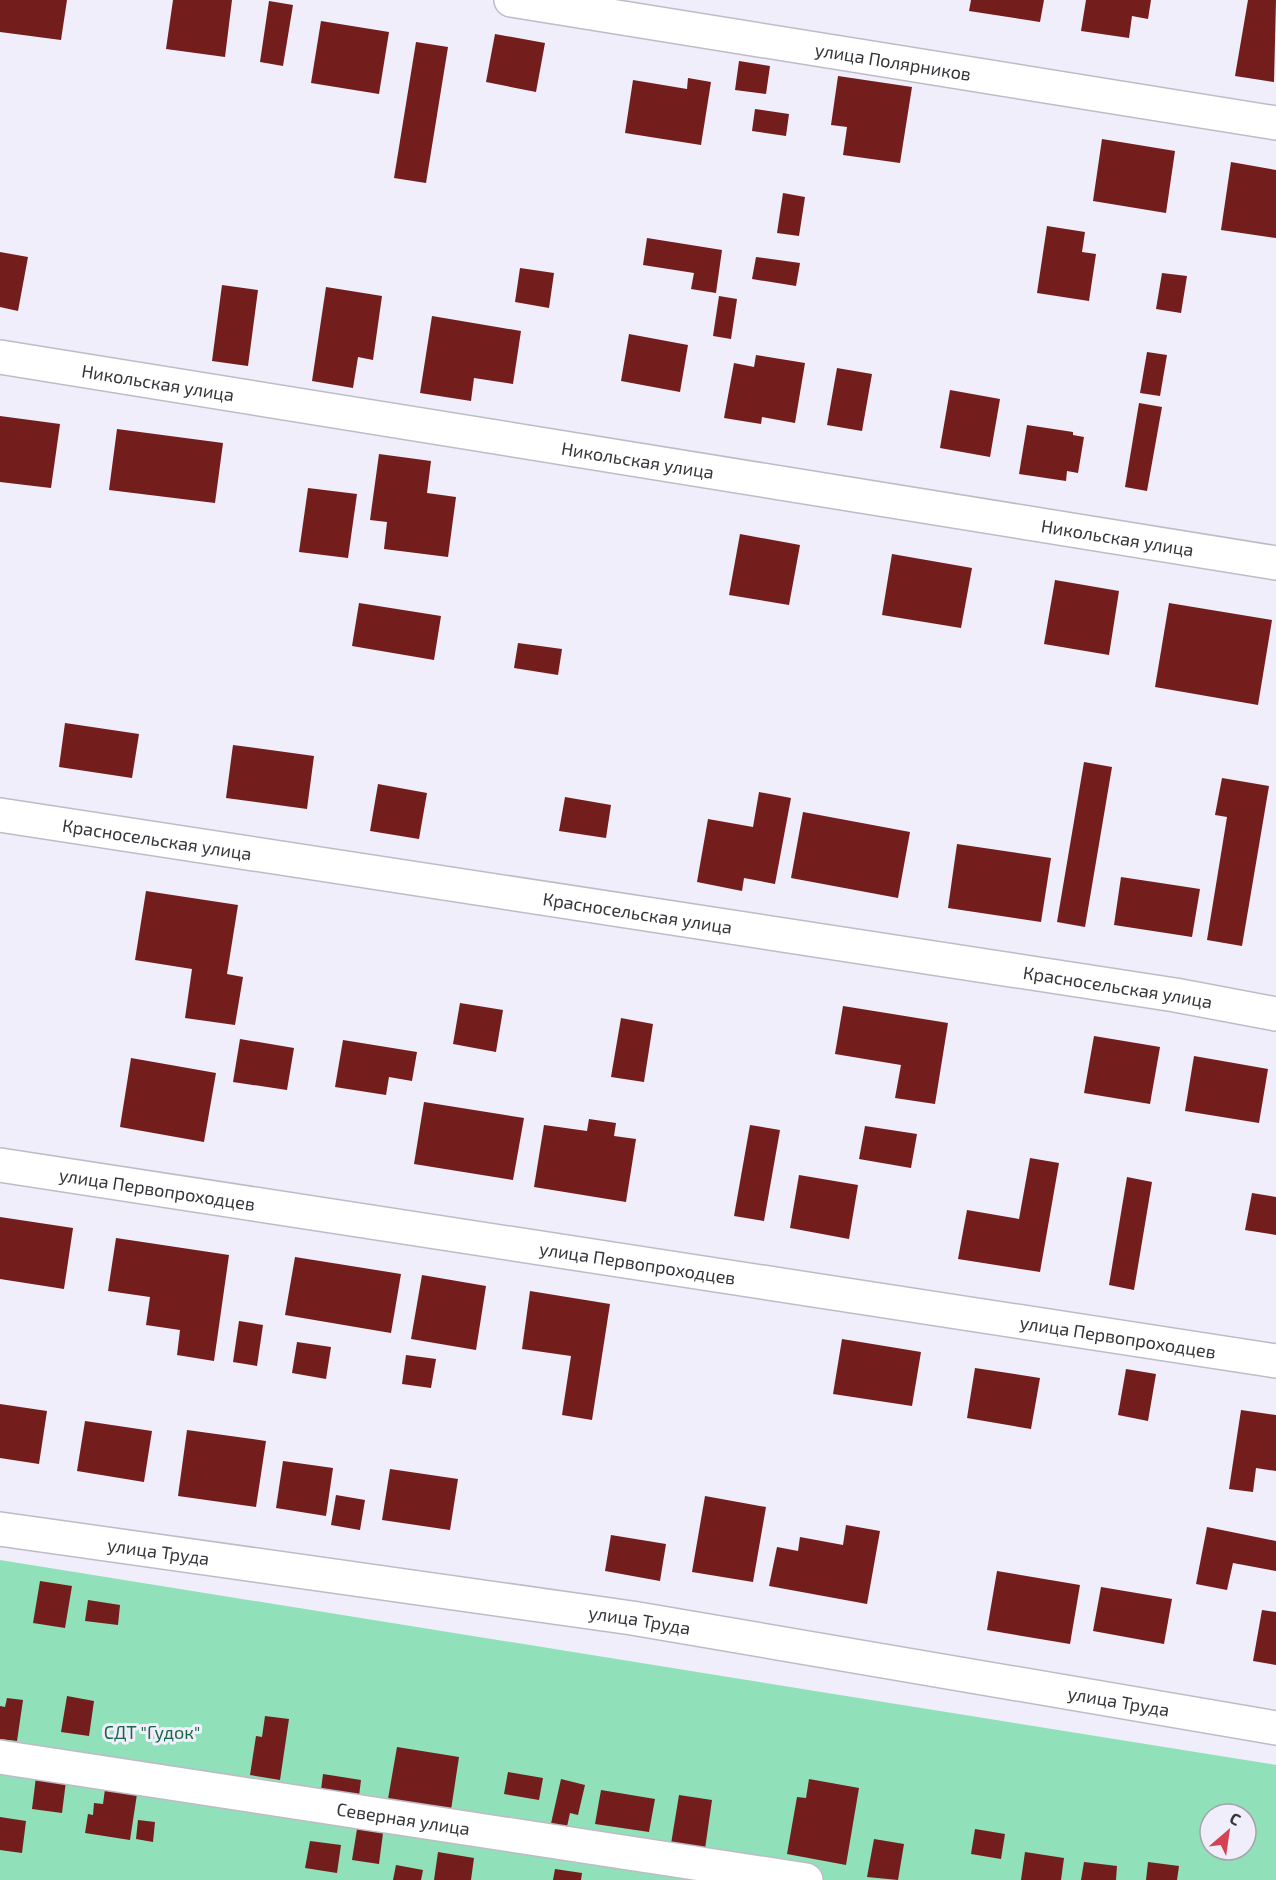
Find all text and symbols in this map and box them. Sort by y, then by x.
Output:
street label: улица Полярников [813,38,973,85]
street label: Никольская улица [80,359,236,406]
street label: Никольская улица [560,437,716,483]
street label: Никольская улица [1040,514,1195,561]
street label: Красносельская улица [61,814,253,864]
street label: Красносельская улица [541,887,734,938]
street label: Красносельская улица [1022,961,1214,1013]
street label: улица Первопроходцев [58,1163,257,1215]
street label: улица Первопроходцев [538,1237,737,1289]
street label: улица Первопроходцев [1018,1311,1217,1363]
street label: улица Труда [106,1533,211,1569]
street label: улица Труда [587,1601,692,1639]
street label: улица Труда [1066,1682,1171,1721]
park label: СДТ "Гудок" [104,1721,200,1743]
street label: Северная улица [335,1798,472,1840]
north arrow [1198,1802,1258,1862]
text: С [1227,1808,1244,1829]

